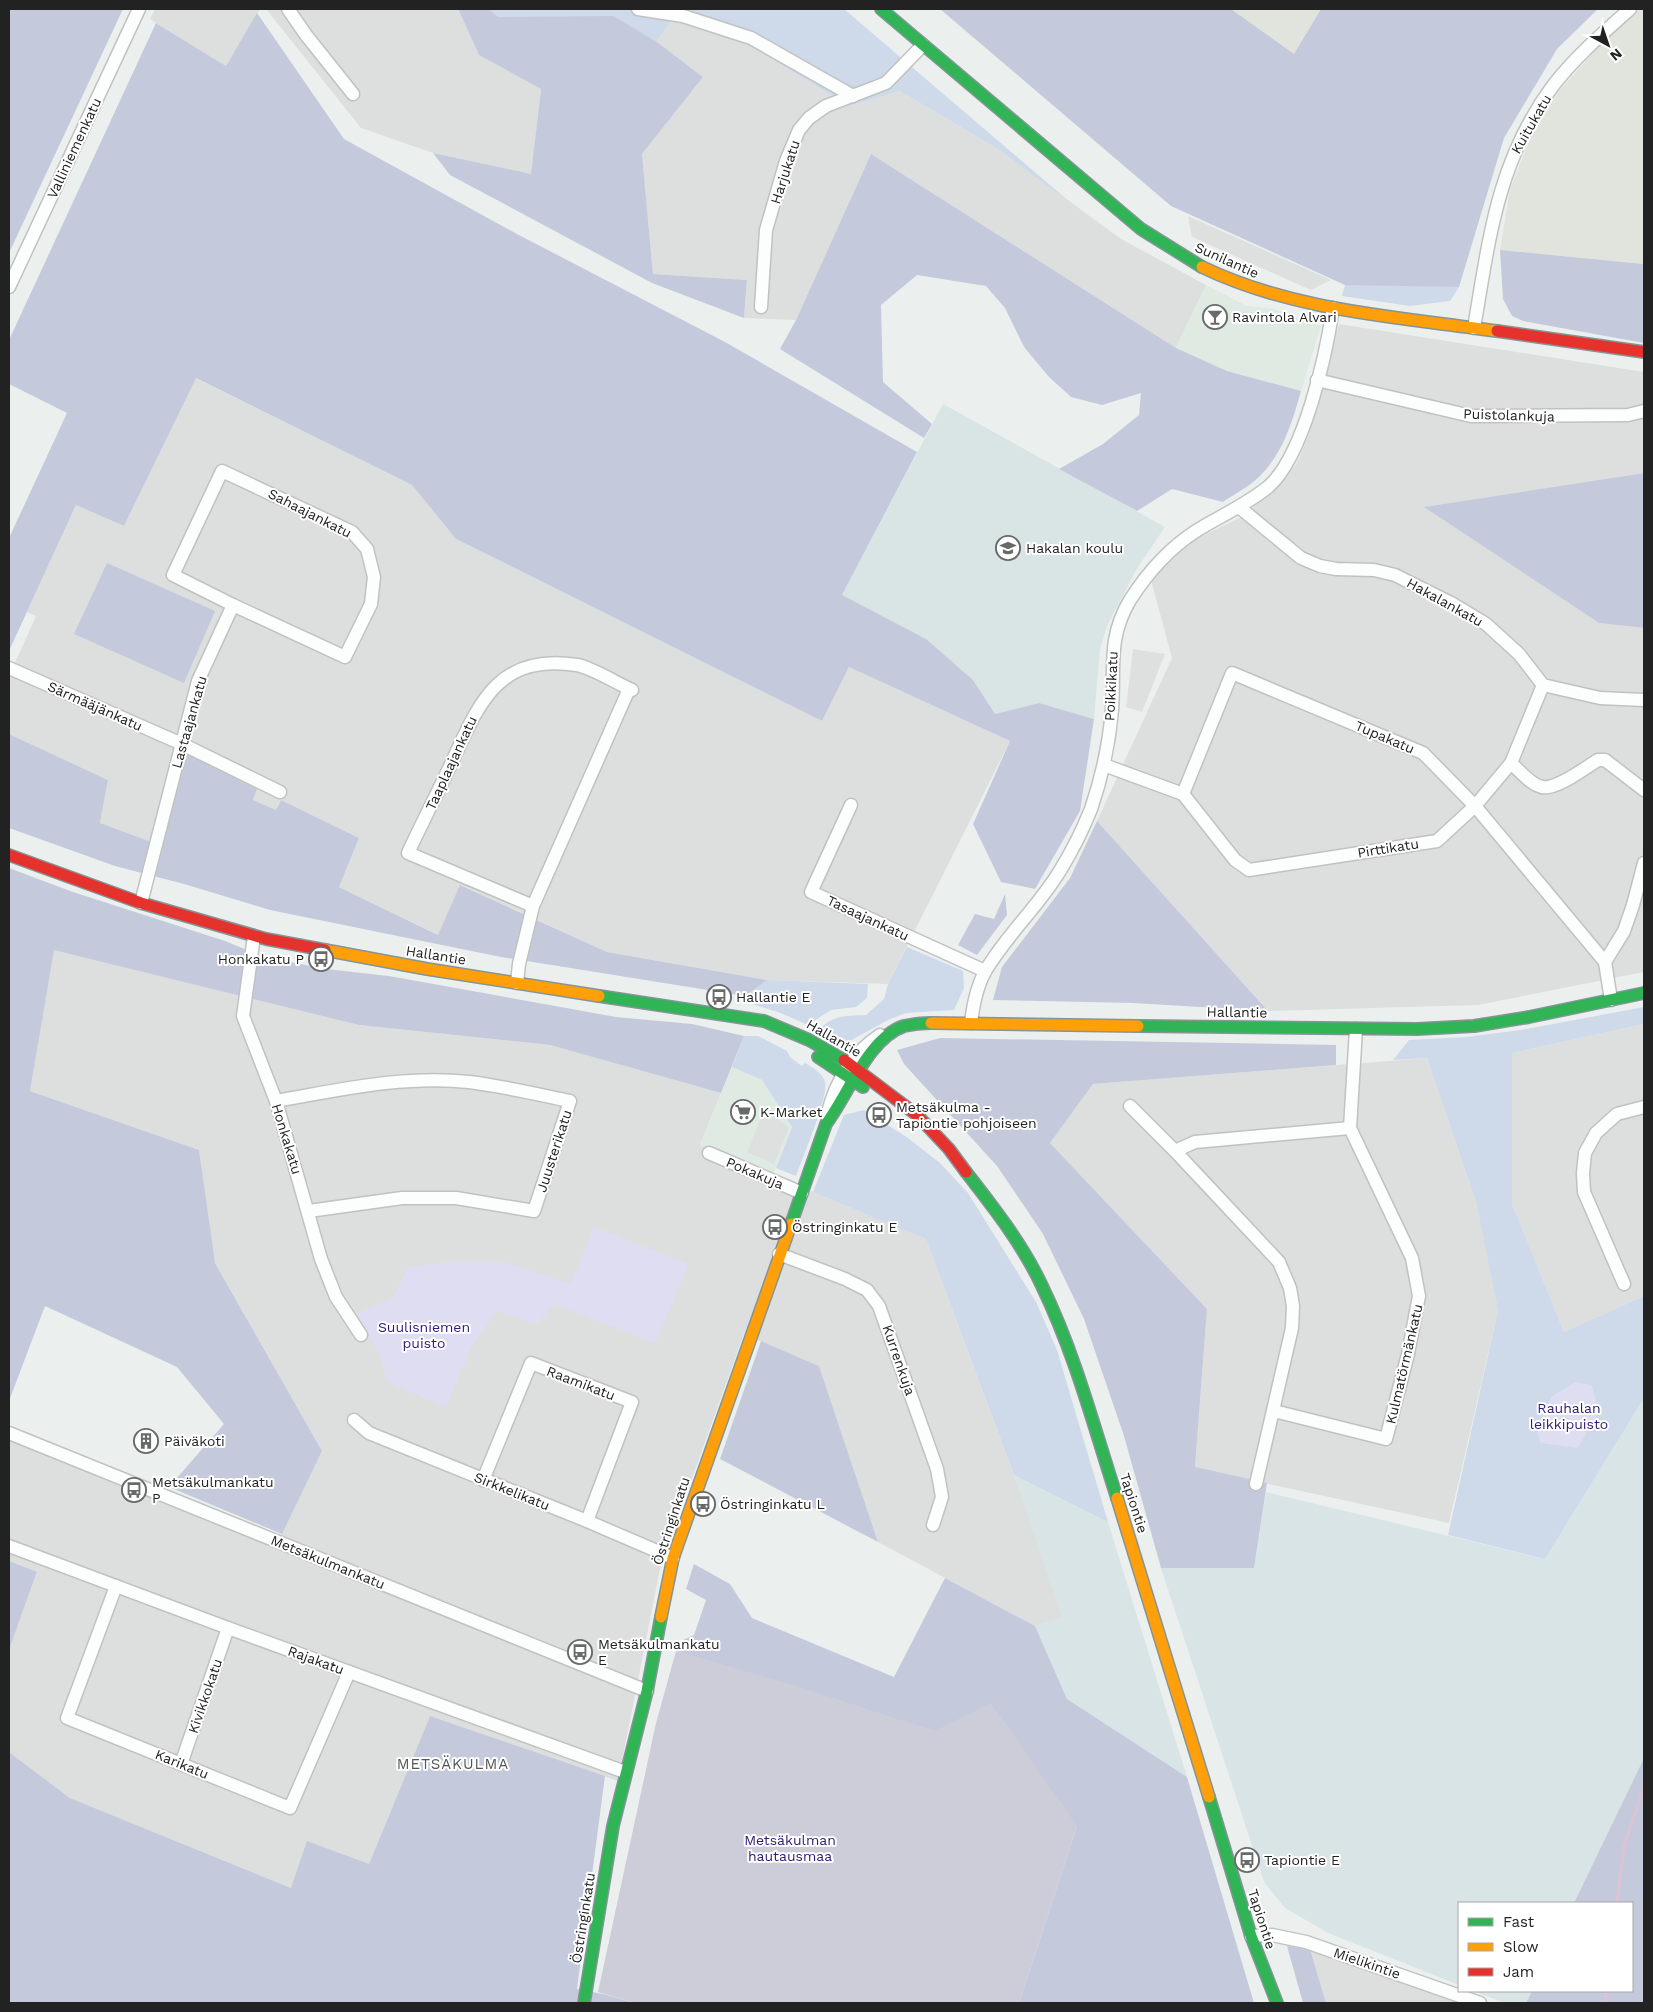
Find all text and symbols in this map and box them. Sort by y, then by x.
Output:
north arrow [1583,20,1633,70]
text: N [1607,45,1625,64]
street label: Kuitukatu [1508,92,1554,156]
street label: Valliniemenkatu [44,95,104,201]
street label: Harjukatu [767,138,803,206]
street label: Sunilantie [1193,239,1261,281]
bar icon: Ravintola Alvari [1202,304,1228,330]
place label: Ravintola Alvari [1232,309,1337,325]
street label: Puistolankuja [1463,405,1555,425]
street label: Sahaajankatu [266,485,354,541]
school or university icon: Hakalan koulu [995,535,1021,561]
place label: Hakalan koulu [1026,540,1123,556]
street label: Hakalankatu [1404,574,1486,630]
street label: Poikkikatu [1101,651,1121,721]
street label: Lastaajankatu [168,674,210,770]
street label: Särmääjänkatu [45,678,145,734]
street label: Taaplaajankatu [422,713,480,813]
street label: Tupakatu [1353,717,1417,757]
street label: Pirttikatu [1356,835,1420,861]
street label: Tasaajankatu [825,892,911,944]
street label: Hallantie [405,942,467,968]
bus stop icon: Honkakatu P [308,946,334,972]
place label: Honkakatu P [218,951,304,967]
bus stop icon: Hallantie E [706,984,732,1010]
place label: Hallantie E [736,989,811,1005]
street label: Hallantie [1206,1003,1268,1021]
street label: Hallantie [804,1016,864,1060]
supermarket icon: K-Market [730,1099,756,1125]
place label: Metsäkulma - Tapiontie pohjoiseen [896,1099,1037,1131]
street label: Honkakatu [269,1102,305,1176]
bus stop icon: Metsäkulma - Tapiontie pohjoiseen [866,1102,892,1128]
place label: K-Market [760,1104,823,1120]
street label: Juusterikatu [533,1108,575,1194]
street label: Pokakuja [724,1154,786,1192]
bus stop icon: Östringinkatu E [762,1214,788,1240]
place label: Östringinkatu E [792,1219,897,1235]
street label: Kulmatörmänkatu [1382,1302,1426,1426]
park label: Suulisniemen puisto [378,1319,470,1351]
street label: Kurrenkuja [879,1323,919,1397]
street label: Raamikatu [544,1363,618,1403]
park label: Rauhalan leikkipuisto [1530,1400,1608,1432]
building icon: Päiväkoti [133,1428,159,1454]
place label: Päiväkoti [164,1433,225,1449]
street label: Sirkkelikatu [472,1469,552,1513]
street label: Tapiontie [1117,1471,1151,1535]
place label: Metsäkulmankatu P [152,1474,274,1506]
street label: Östringinkatu [649,1475,693,1567]
bus stop icon: Metsäkulmankatu P [121,1477,147,1503]
bus stop icon: Östringinkatu L [690,1491,716,1517]
place label: Östringinkatu L [720,1496,825,1512]
street label: Metsäkulmankatu [269,1532,387,1592]
place label: Metsäkulmankatu E [598,1636,720,1668]
bus stop icon: Metsäkulmankatu E [567,1639,593,1665]
street label: Rajakatu [286,1642,346,1678]
street label: Kivikkokatu [185,1657,225,1735]
street label: Karikatu [153,1746,211,1782]
district label: METSÄKULMA [397,1755,509,1773]
park label: Metsäkulman hautausmaa [744,1832,836,1864]
bus stop icon: Tapiontie E [1234,1847,1260,1873]
place label: Tapiontie E [1264,1852,1340,1868]
street label: Östringinkatu [568,1872,598,1964]
street label: Tapiontie [1245,1887,1279,1951]
legend [1458,1902,1633,1992]
text: Fast [1503,1913,1535,1931]
text: Slow [1503,1938,1539,1956]
street label: Mielikintie [1331,1944,1403,1982]
text: Jam [1503,1963,1534,1981]

